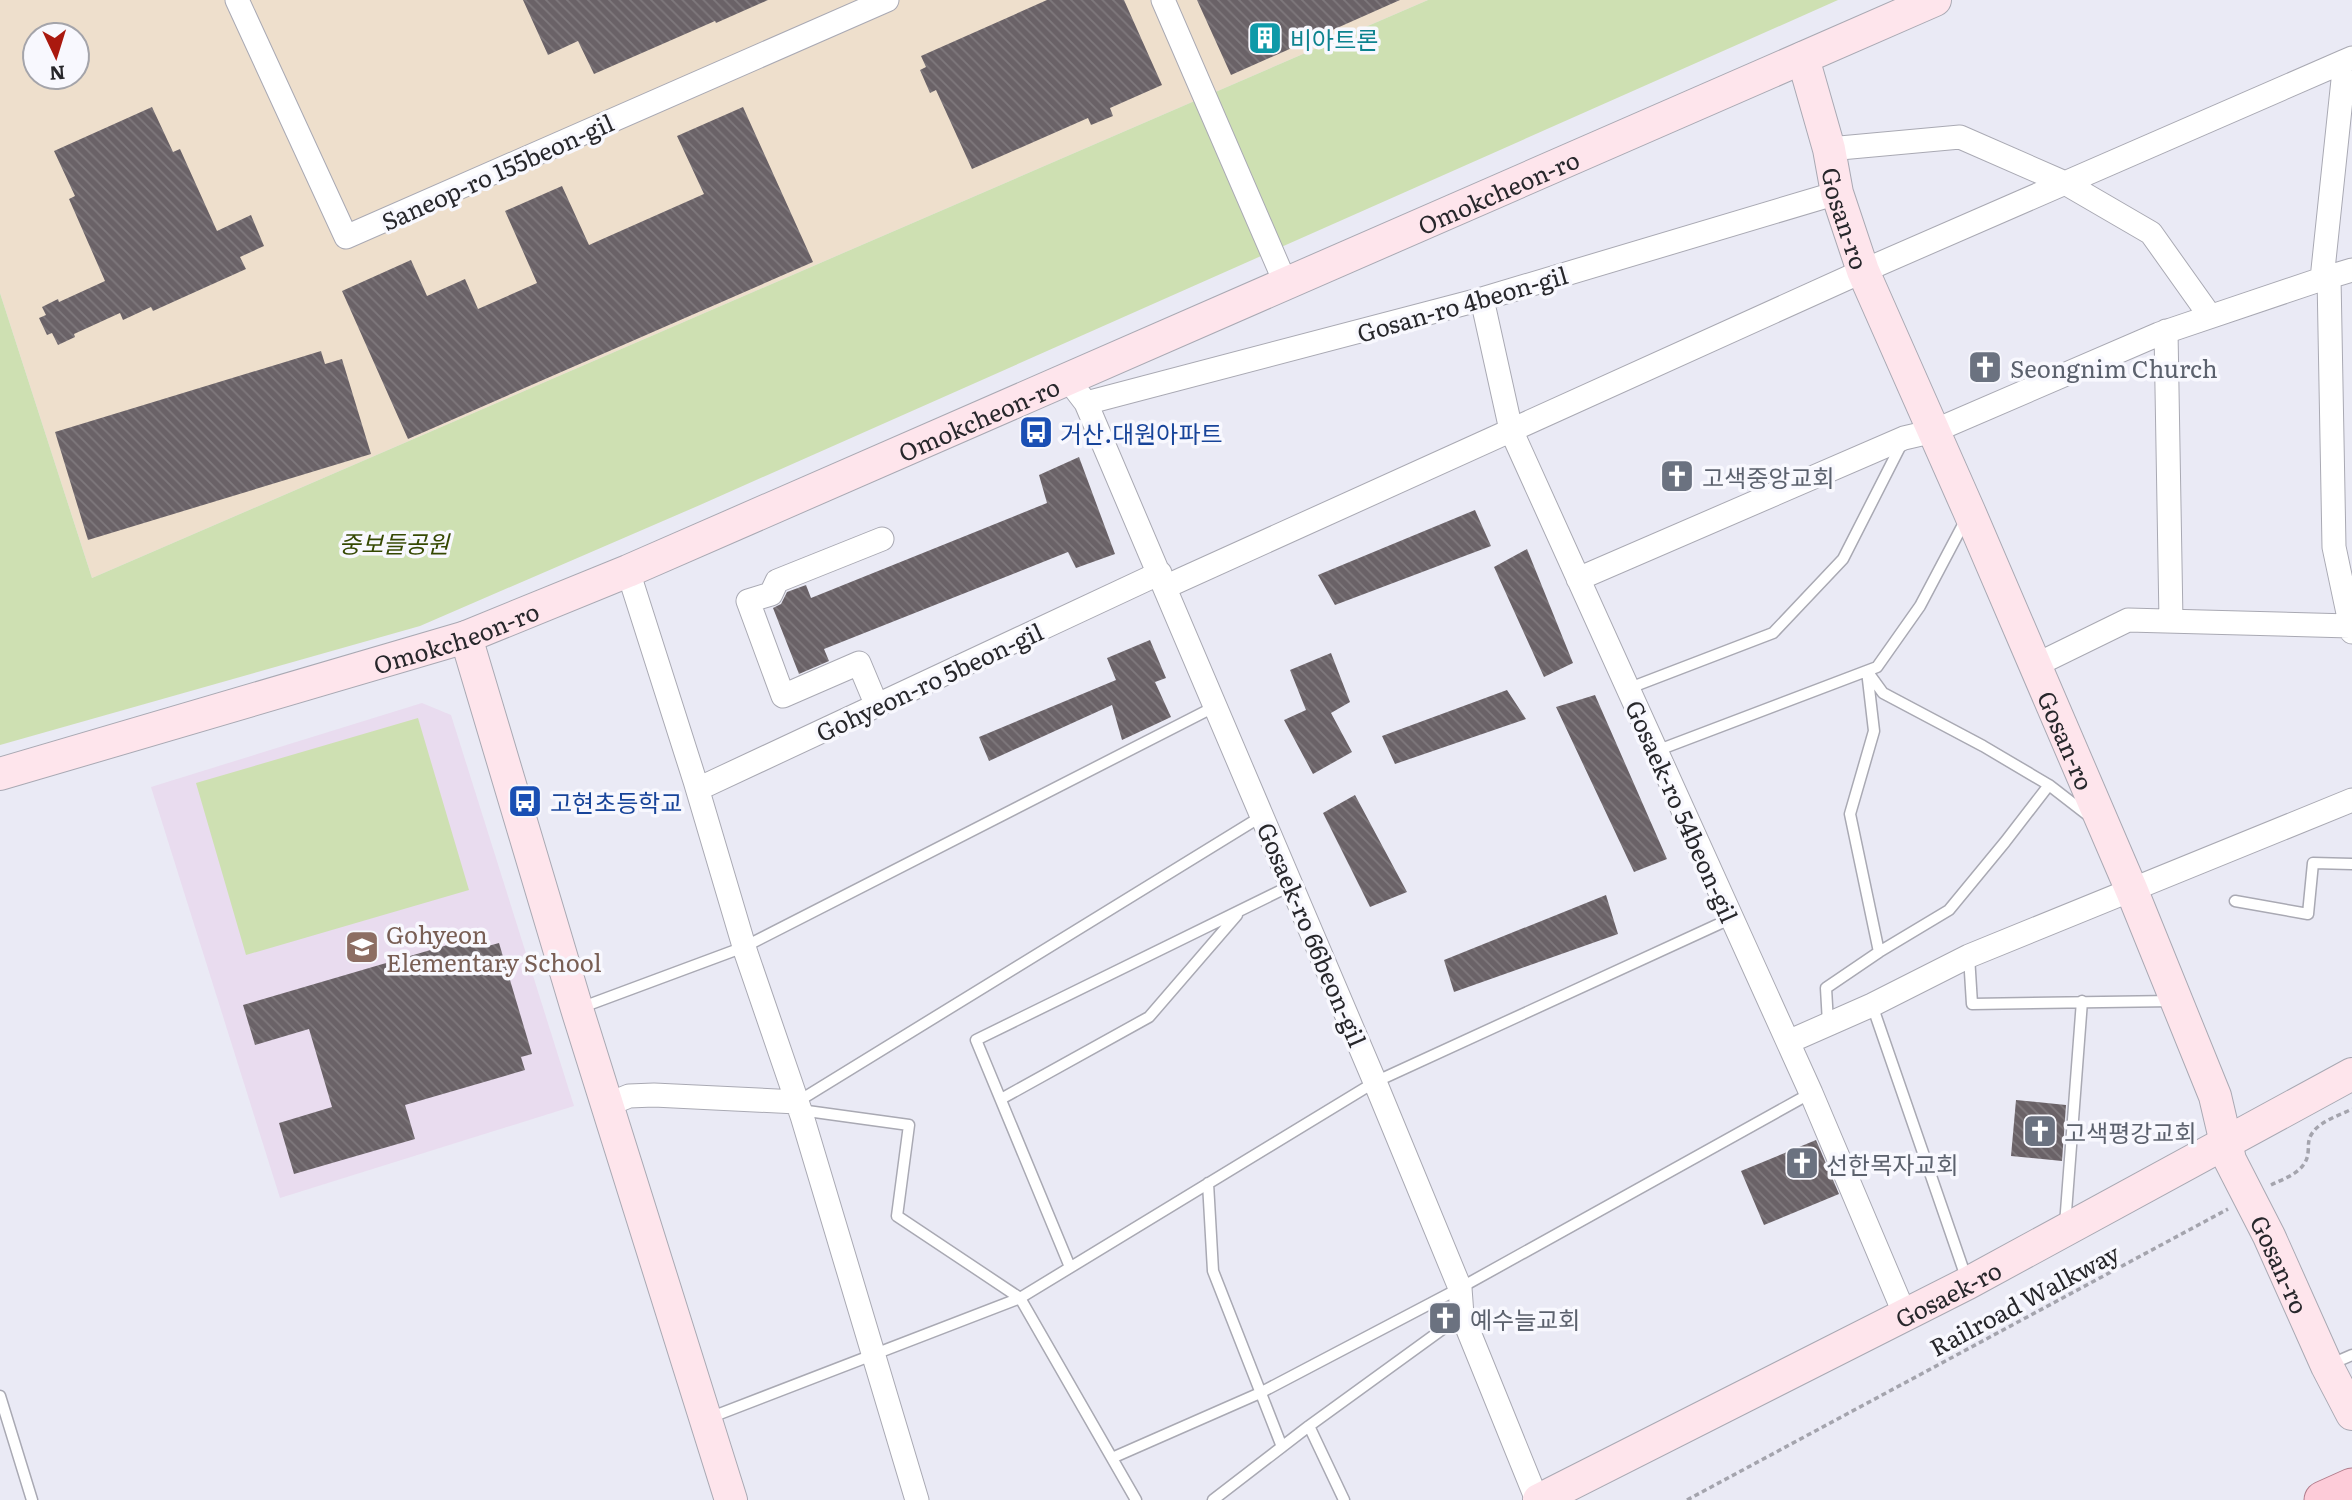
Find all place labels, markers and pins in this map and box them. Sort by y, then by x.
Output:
building icon: 비아트론 [1246,19,1284,57]
place label: 비아트론 [1290,21,1378,56]
church icon: Seongnim Church [1966,348,2004,386]
place label: Seongnim Church [2010,350,2218,385]
bus stop icon: 거산.대원아파트 [1017,413,1055,451]
place label: 거산.대원아파트 [1060,415,1223,450]
church icon: 고색중앙교회 [1658,457,1696,495]
place label: 고색중앙교회 [1702,459,1834,494]
bus stop icon: 고현초등학교 [506,782,544,820]
place label: 고현초등학교 [550,784,682,819]
place label: Gohyeon Elementary School [386,916,602,979]
school or university icon: Gohyeon Elementary School [343,928,381,966]
church icon: 고색평강교회 [2021,1112,2059,1150]
place label: 고색평강교회 [2064,1114,2196,1149]
church icon: 선한목자교회 [1783,1144,1821,1182]
place label: 선한목자교회 [1826,1146,1958,1181]
church icon: 예수늘교회 [1426,1299,1464,1337]
place label: 예수늘교회 [1470,1301,1580,1336]

